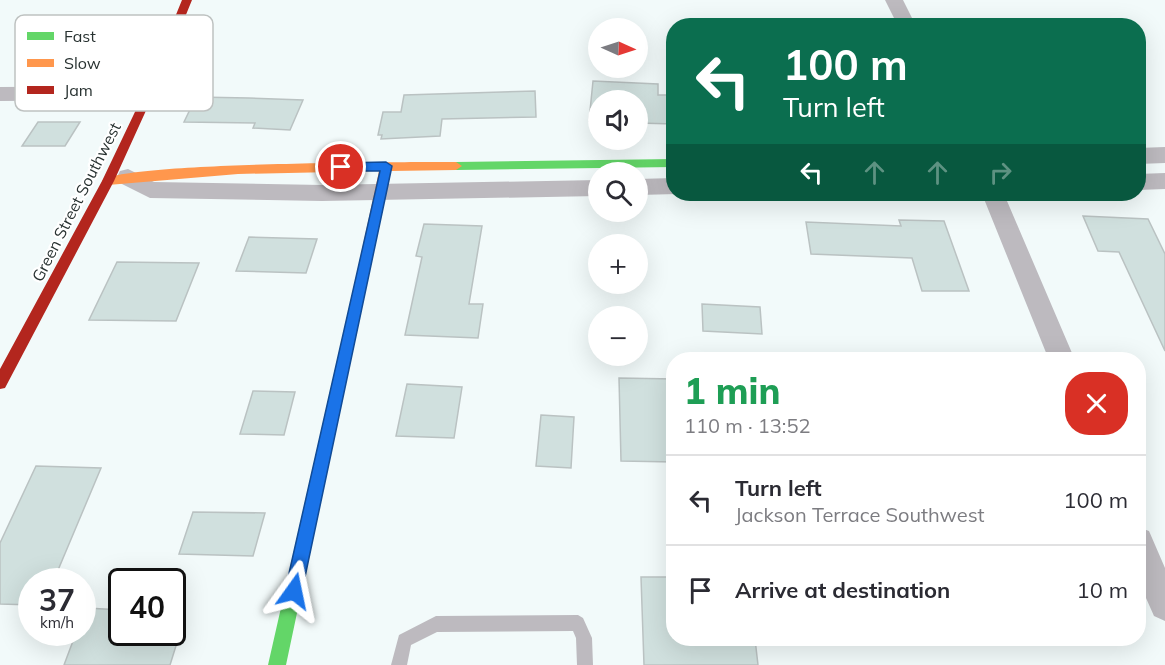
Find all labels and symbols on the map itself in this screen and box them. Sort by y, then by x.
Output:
legend [15,15,213,111]
north arrow [588,18,648,78]
text: Fast [64,26,96,46]
text: Slow [64,53,101,73]
text: Jam [64,80,93,100]
street label: Green Street Southwest [27,119,125,285]
pin [315,141,366,192]
position arrow [262,559,326,623]
speed limit sign: 40 [108,568,186,646]

